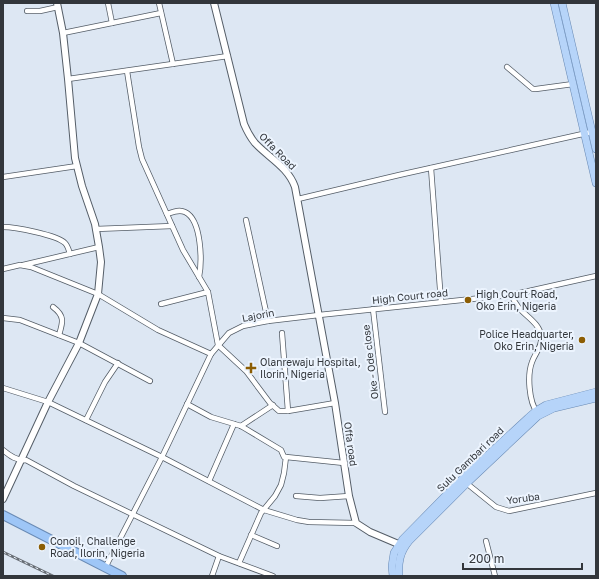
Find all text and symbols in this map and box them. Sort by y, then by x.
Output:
street label: Offa Road [257,130,299,172]
street label: High Court road [372,286,448,306]
place label: High Court Road, Oko Erin, Nigeria [476,288,558,312]
marker: High Court Road, Oko Erin, Nigeria [463,295,473,305]
street label: Lajorin [241,306,275,324]
street label: Oke - Ode close [359,324,381,400]
place label: Police Headquarter, Oko Erin, Nigeria [479,328,574,352]
marker: Police Headquarter, Oko Erin, Nigeria [577,335,587,345]
place label: Olanrewaju Hospital, Ilorin, Nigeria [260,356,361,380]
marker: Olanrewaju Hospital, Ilorin, Nigeria [245,362,257,374]
street label: Offa road [342,421,360,467]
street label: Sulu Gambari road [434,424,506,494]
street label: Yoruba [506,490,540,506]
place label: Conoil, Challenge Road, Ilorin, Nigeria [50,535,145,559]
marker: Conoil, Challenge Road, Ilorin, Nigeria [37,542,47,552]
scale bar [463,545,582,571]
text: 200 m [469,551,504,566]

